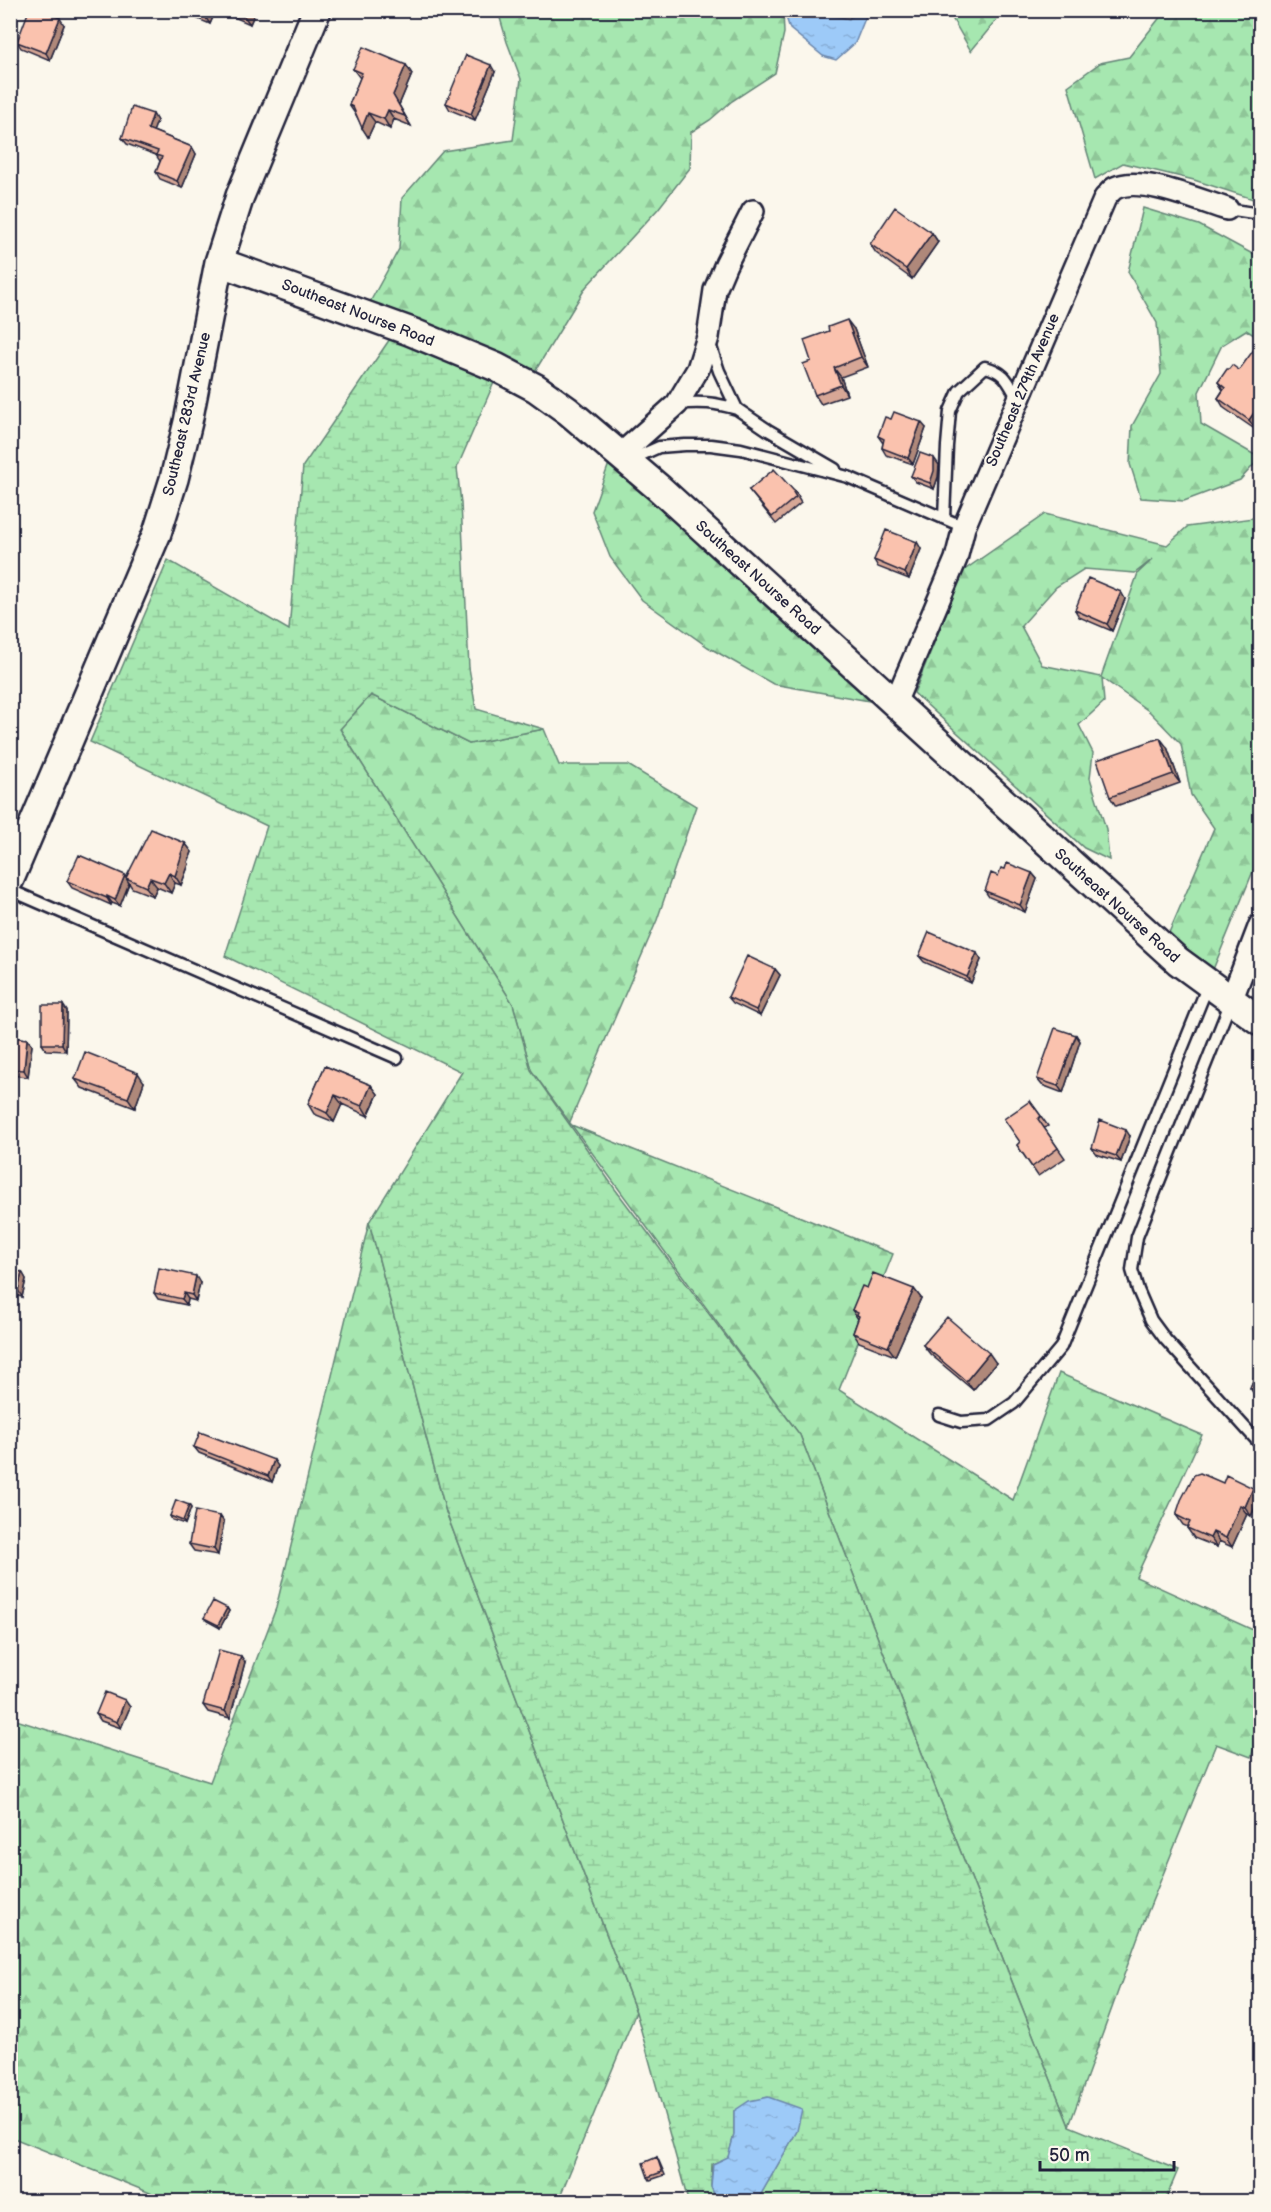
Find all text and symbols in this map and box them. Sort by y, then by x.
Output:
street label: Southeast Nourse Road [279,275,437,351]
street label: Southeast 279th Avenue [982,311,1064,469]
street label: Southeast 283rd Avenue [159,330,215,498]
street label: Southeast Nourse Road [691,517,825,639]
street label: Southeast Nourse Road [1050,845,1184,967]
scale bar [1040,2134,1174,2172]
text: 50 m [1049,2145,1090,2166]

